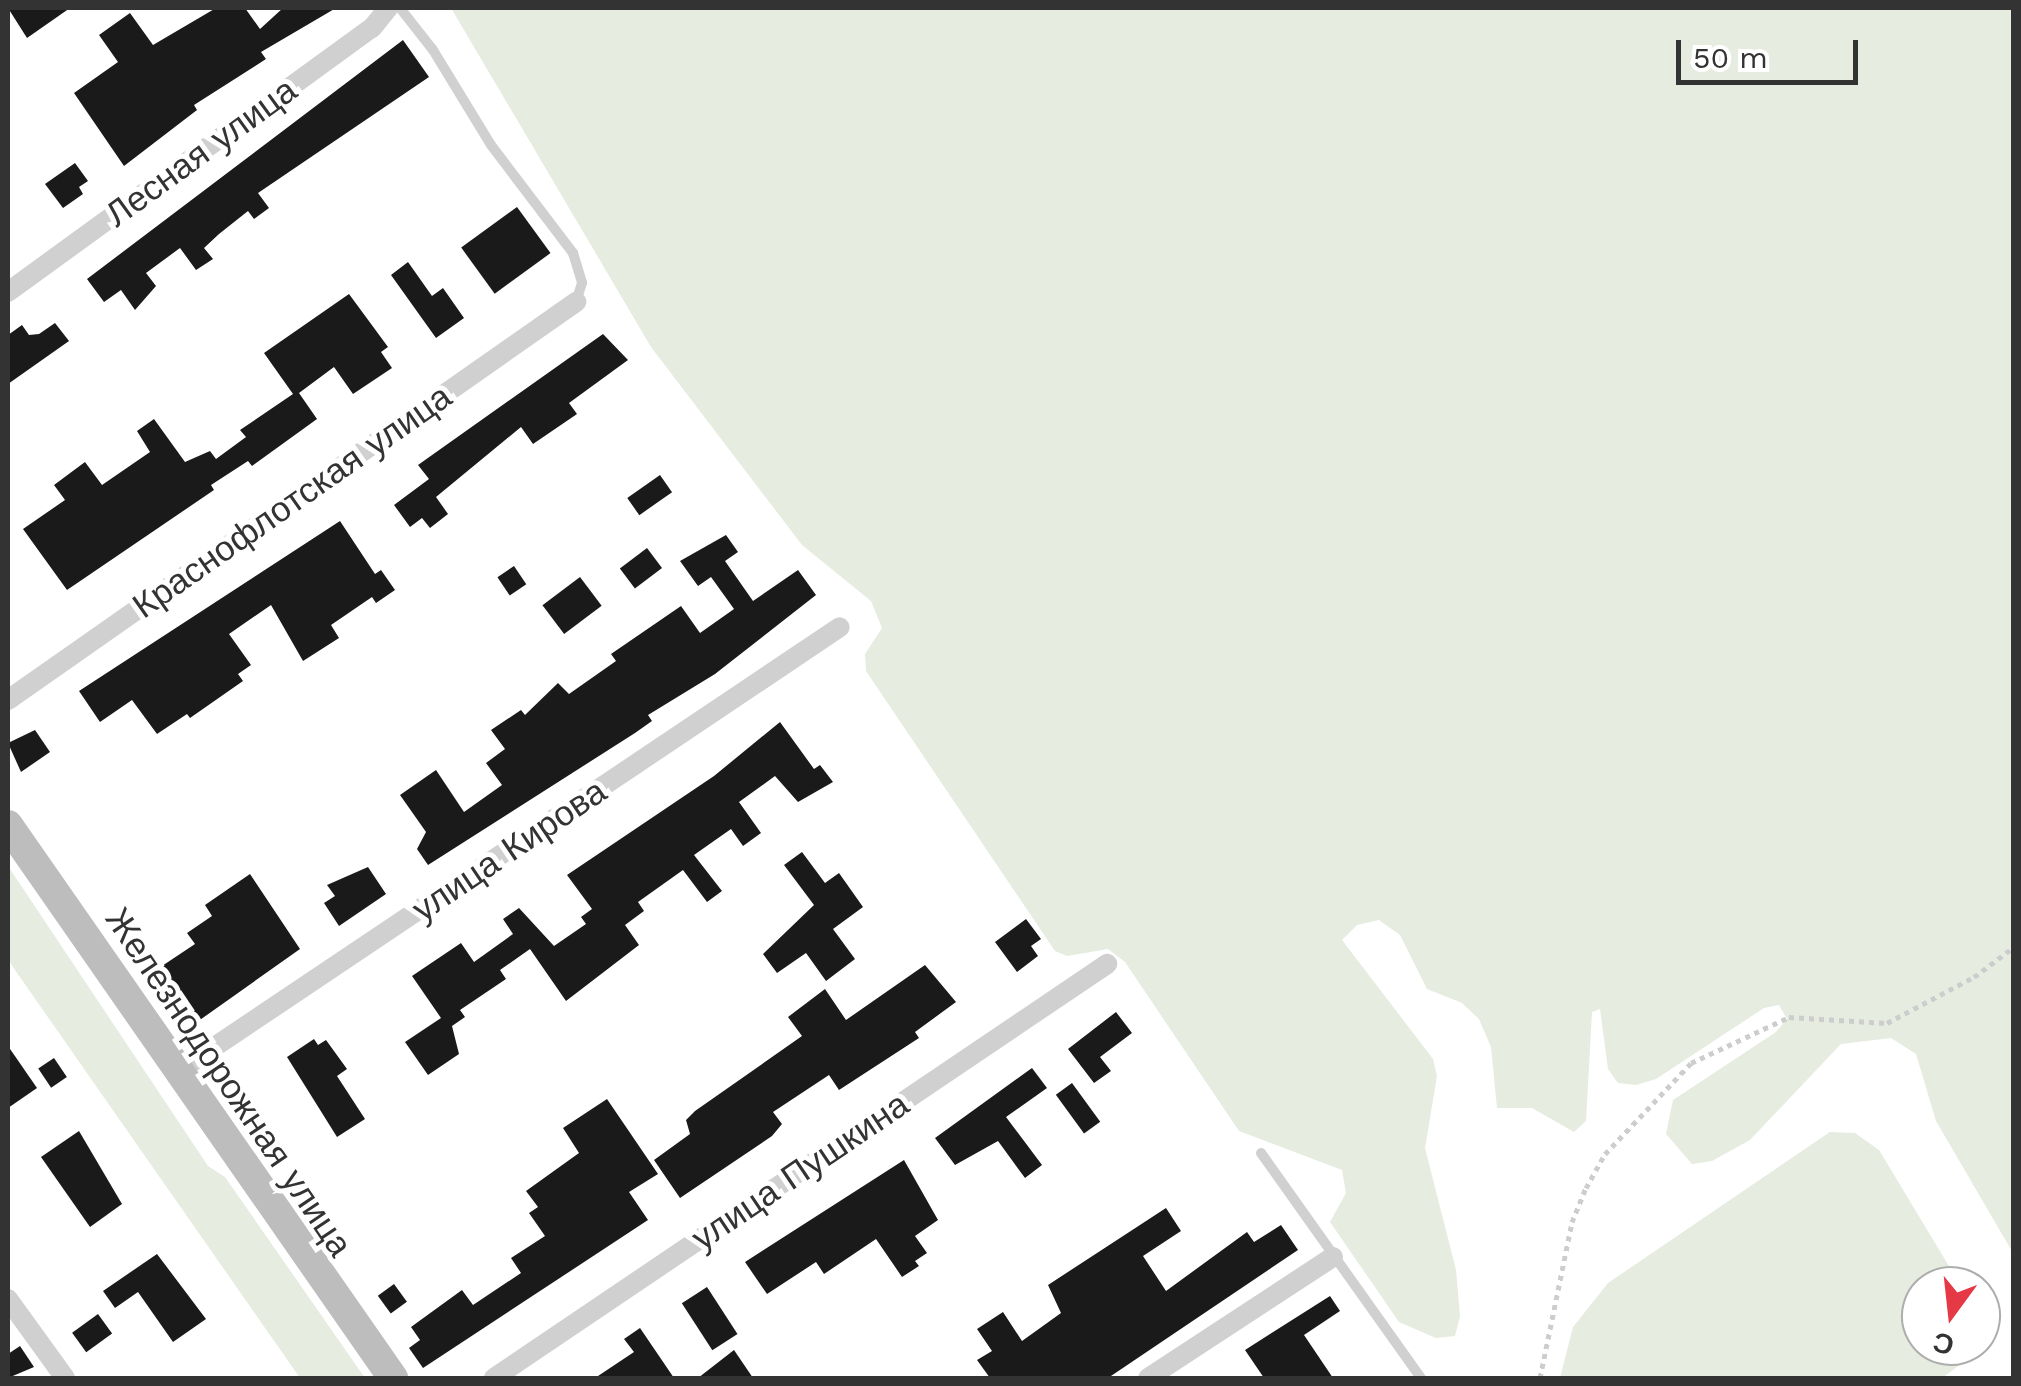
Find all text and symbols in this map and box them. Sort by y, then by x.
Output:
scale bar [1681,20,1864,82]
text: 50 m [1693,40,1768,75]
street label: Лесная улица [97,69,305,235]
street label: Краснофлотская улица [125,375,459,627]
street label: улица Кирова [404,770,614,930]
street label: Железнодорожная улица [97,900,361,1264]
street label: улица Пушкина [684,1083,916,1259]
north arrow [1901,1266,2001,1366]
text: С [1930,1325,1958,1362]

